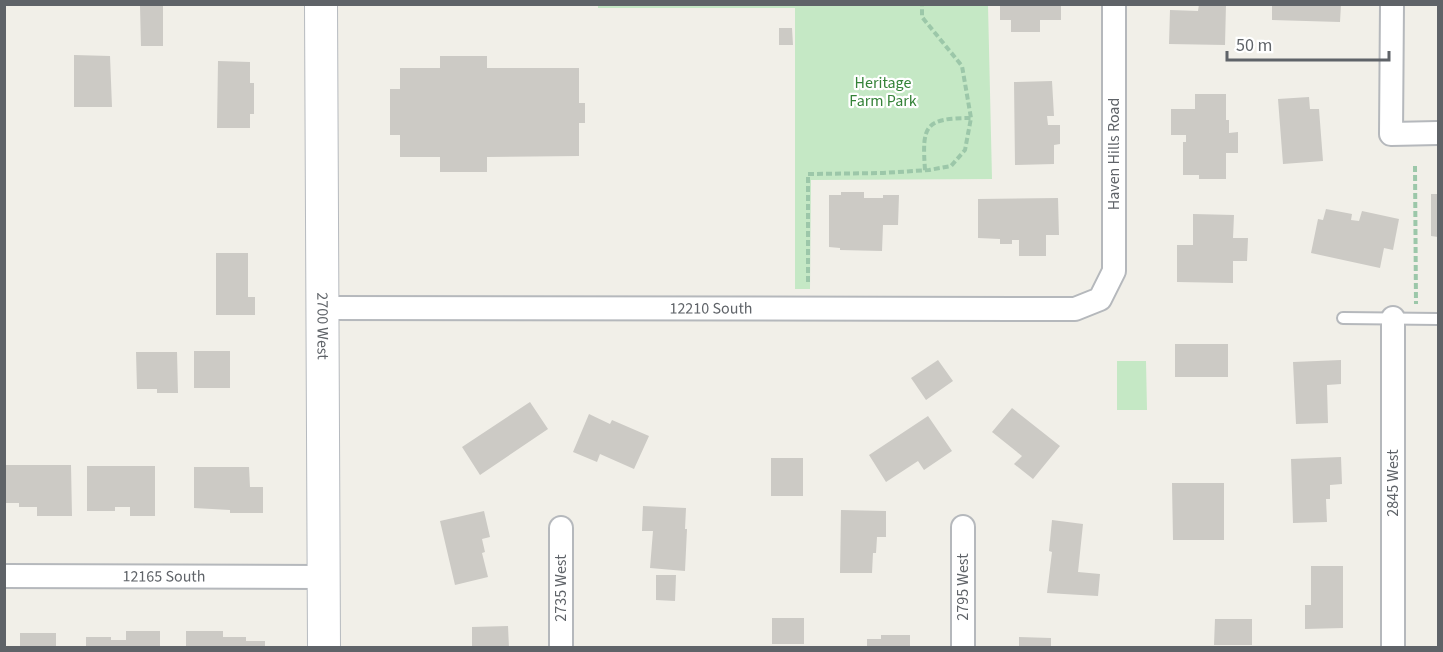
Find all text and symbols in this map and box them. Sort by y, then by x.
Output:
scale bar [1227,24,1389,62]
text: 50 m [1236,33,1272,58]
park label: Heritage Farm Park [849,72,917,112]
street label: Haven Hills Road [1103,98,1125,210]
street label: 2700 West [311,292,334,360]
street label: 12210 South [669,297,753,320]
street label: 2845 West [1382,449,1404,517]
street label: 2795 West [952,553,974,621]
street label: 2735 West [550,554,572,622]
street label: 12165 South [122,565,206,588]

